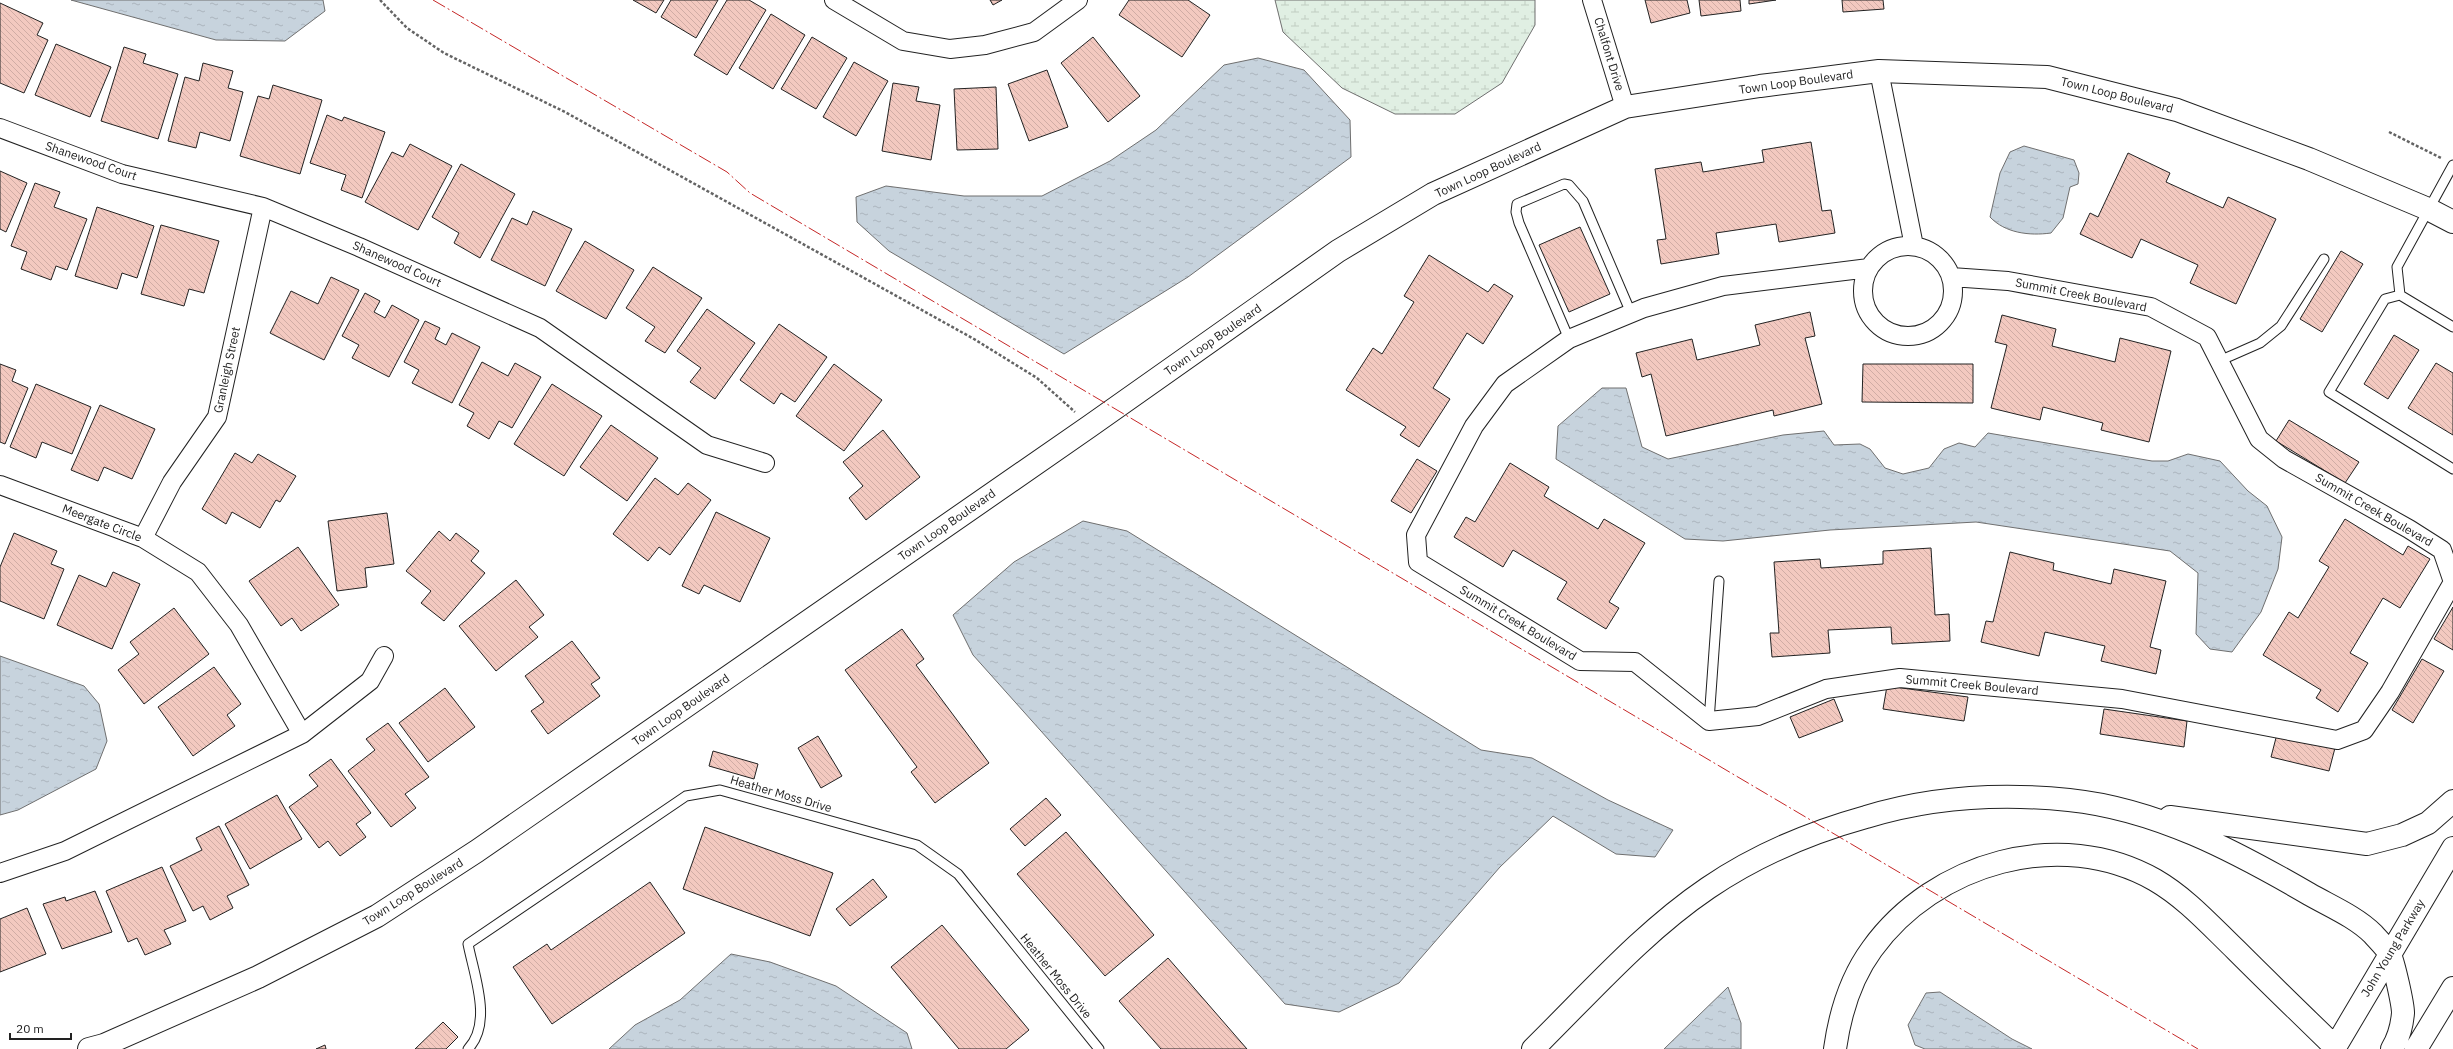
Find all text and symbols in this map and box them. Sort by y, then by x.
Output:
street label: Chalfont Drive [1591,15,1628,93]
street label: Town Loop Boulevard [1738,66,1854,97]
street label: Town Loop Boulevard [2059,73,2175,116]
street label: Shanewood Court [44,138,139,183]
street label: Town Loop Boulevard [1432,138,1543,201]
street label: Shanewood Court [350,237,444,290]
street label: Summit Creek Boulevard [2014,274,2148,315]
street label: Town Loop Boulevard [1161,300,1264,379]
street label: Granleigh Street [210,325,243,414]
street label: Summit Creek Boulevard [2313,470,2436,549]
street label: Town Loop Boulevard [895,485,998,564]
street label: Meergate Circle [60,500,144,545]
street label: Summit Creek Boulevard [1457,582,1579,663]
street label: Town Loop Boulevard [629,670,732,749]
street label: Summit Creek Boulevard [1905,671,2039,698]
street label: Heather Moss Drive [729,772,834,815]
street label: Town Loop Boulevard [360,855,466,929]
street label: John Young Parkway [2358,896,2428,999]
street label: Heather Moss Drive [1017,930,1096,1022]
scale bar [10,1015,71,1041]
text: 20 m [16,1021,44,1036]

